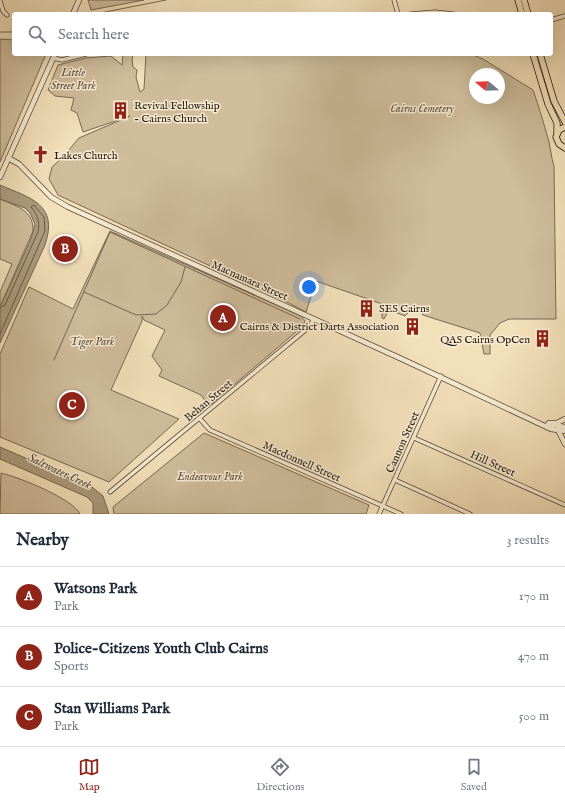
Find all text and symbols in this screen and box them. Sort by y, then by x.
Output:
search box [12,12,553,56]
icon: search [26,23,48,45]
text: Search here [58,25,129,44]
park label: Little Street Park [50,66,96,93]
north arrow [469,68,505,104]
place label: Revival Fellowship - Cairns Church [134,99,220,126]
building icon: Revival Fellowship - Cairns Church [111,101,131,121]
park label: Cairns Cemetery [390,102,455,116]
church icon: Lakes Church [31,145,51,165]
place label: Lakes Church [54,149,118,163]
pin: B [52,234,78,264]
street label: Macnamara Street [209,258,290,304]
your location [299,277,319,297]
building icon: SES Cairns [356,298,376,318]
place label: SES Cairns [379,302,430,316]
pin: A [210,303,236,333]
building icon: Cairns & District Darts Association [402,316,422,336]
place label: Cairns & District Darts Association [240,320,399,334]
building icon: QAS Cairns OpCen [533,329,553,349]
place label: QAS Cairns OpCen [440,333,530,347]
park label: Tiger Park [70,335,115,350]
street label: Behan Street [182,376,236,425]
pin: C [59,390,85,420]
street label: Cannon Street [383,409,423,475]
street label: Macdonnell Street [260,438,343,486]
street label: Hill Street [468,448,518,480]
water label: Saltwater Creek [25,450,94,493]
park label: Endeavour Park [176,470,243,484]
text: Nearby [16,530,69,551]
text: 3 results [507,532,549,549]
text: Watsons Park [54,579,137,598]
text: A [25,588,33,605]
text: 170 m [519,588,549,605]
text: Park [54,598,79,615]
text: Police-Citizens Youth Club Cairns [54,639,268,658]
text: B [25,648,33,665]
text: 470 m [518,648,549,665]
text: Sports [54,658,89,675]
text: Stan Williams Park [54,699,170,718]
text: C [24,708,34,725]
text: 500 m [519,708,549,725]
text: Park [54,718,79,735]
tab: Map [78,756,100,794]
tab: Directions [257,756,304,794]
tab: Saved [461,756,487,794]

